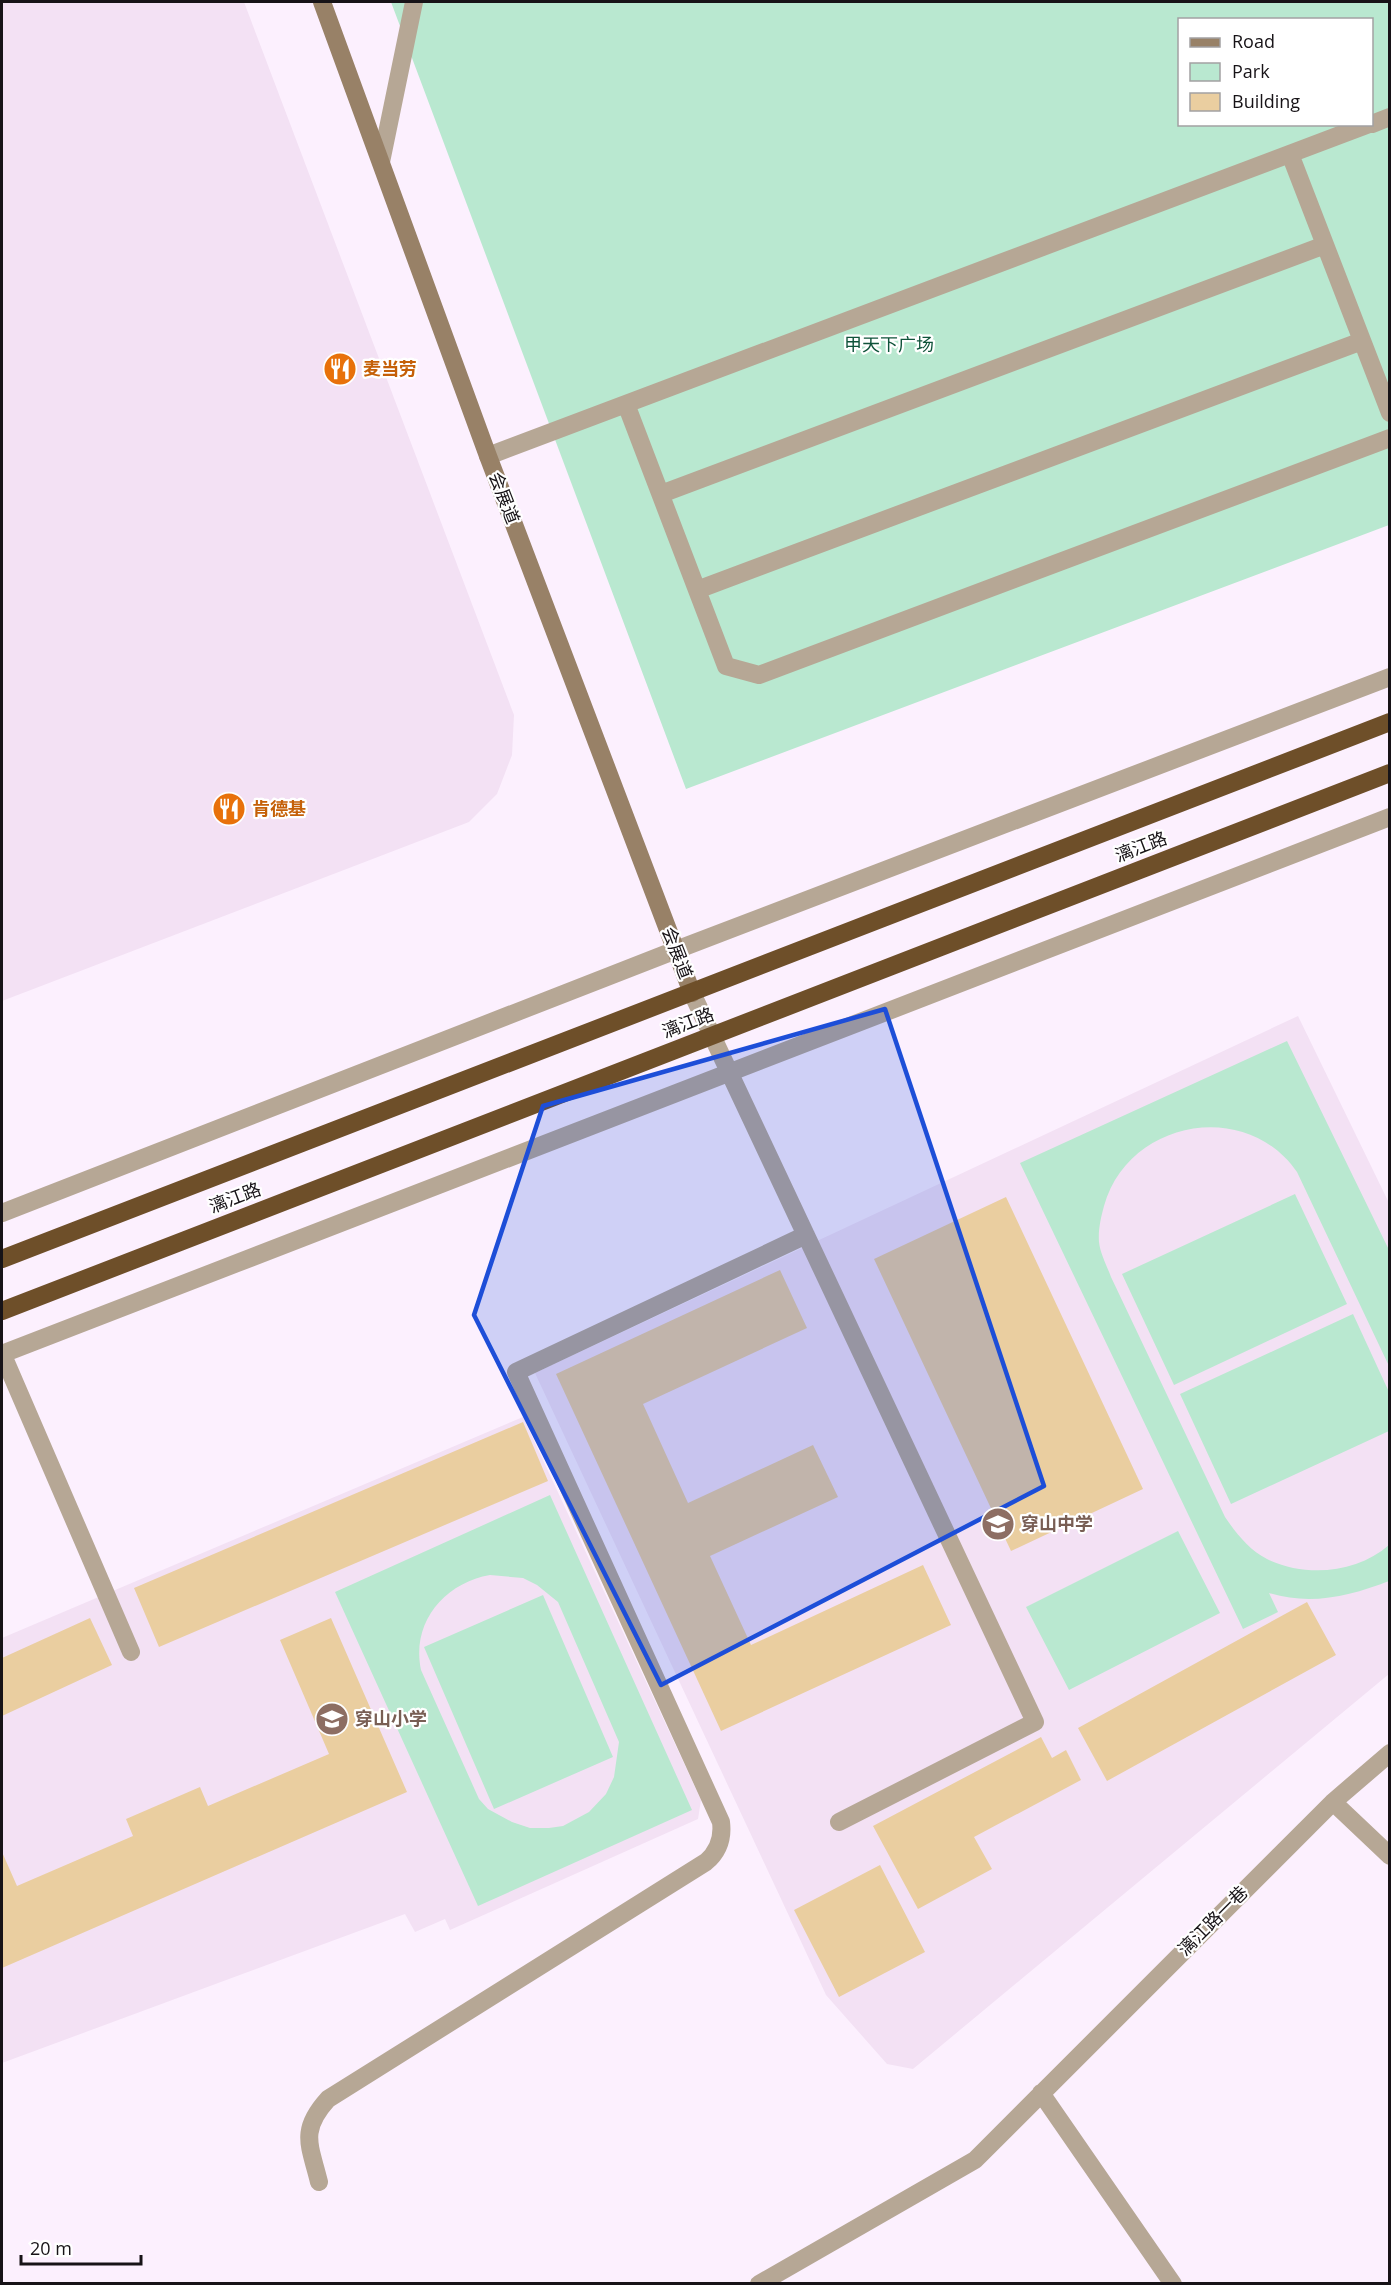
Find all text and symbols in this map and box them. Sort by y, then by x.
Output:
legend [1178,18,1373,126]
text: Road [1232,29,1275,53]
text: Park [1232,59,1270,83]
text: Building [1232,89,1300,113]
park label: 甲天下广场 [844,332,934,356]
restaurant icon: 麦当劳 [322,351,358,387]
place label: 麦当劳 [363,356,417,380]
street label: 会展道 [484,468,526,527]
restaurant icon: 肯德基 [211,791,247,827]
place label: 肯德基 [252,796,306,820]
street label: 漓江路 [1111,825,1170,867]
street label: 会展道 [657,923,699,982]
street label: 漓江路 [658,1001,717,1043]
street label: 漓江路 [205,1176,264,1218]
school or university icon: 穿山中学 [980,1506,1016,1542]
place label: 穿山中学 [1021,1511,1093,1535]
school or university icon: 穿山小学 [314,1701,350,1737]
place label: 穿山小学 [355,1706,427,1730]
street label: 漓江路一巷 [1172,1880,1253,1961]
scale bar [21,2228,141,2266]
text: 20 m [30,2236,72,2260]

